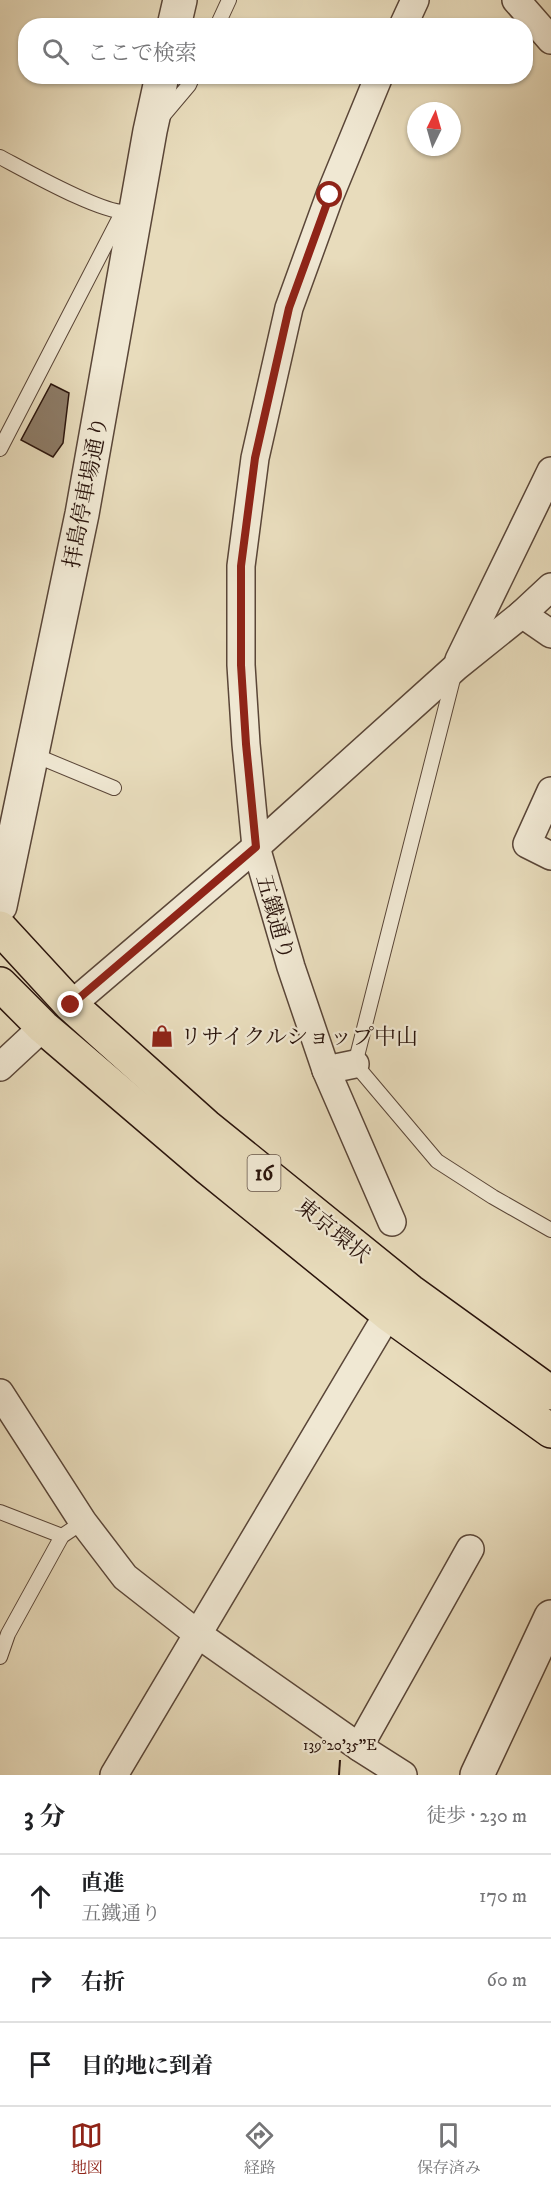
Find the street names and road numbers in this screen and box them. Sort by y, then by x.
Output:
street label: 拝島停車場通り [59,414,114,570]
street label: 五鐵通り [249,871,300,963]
road number: 16 [248,1155,280,1191]
street label: 東京環状 [290,1193,376,1269]

